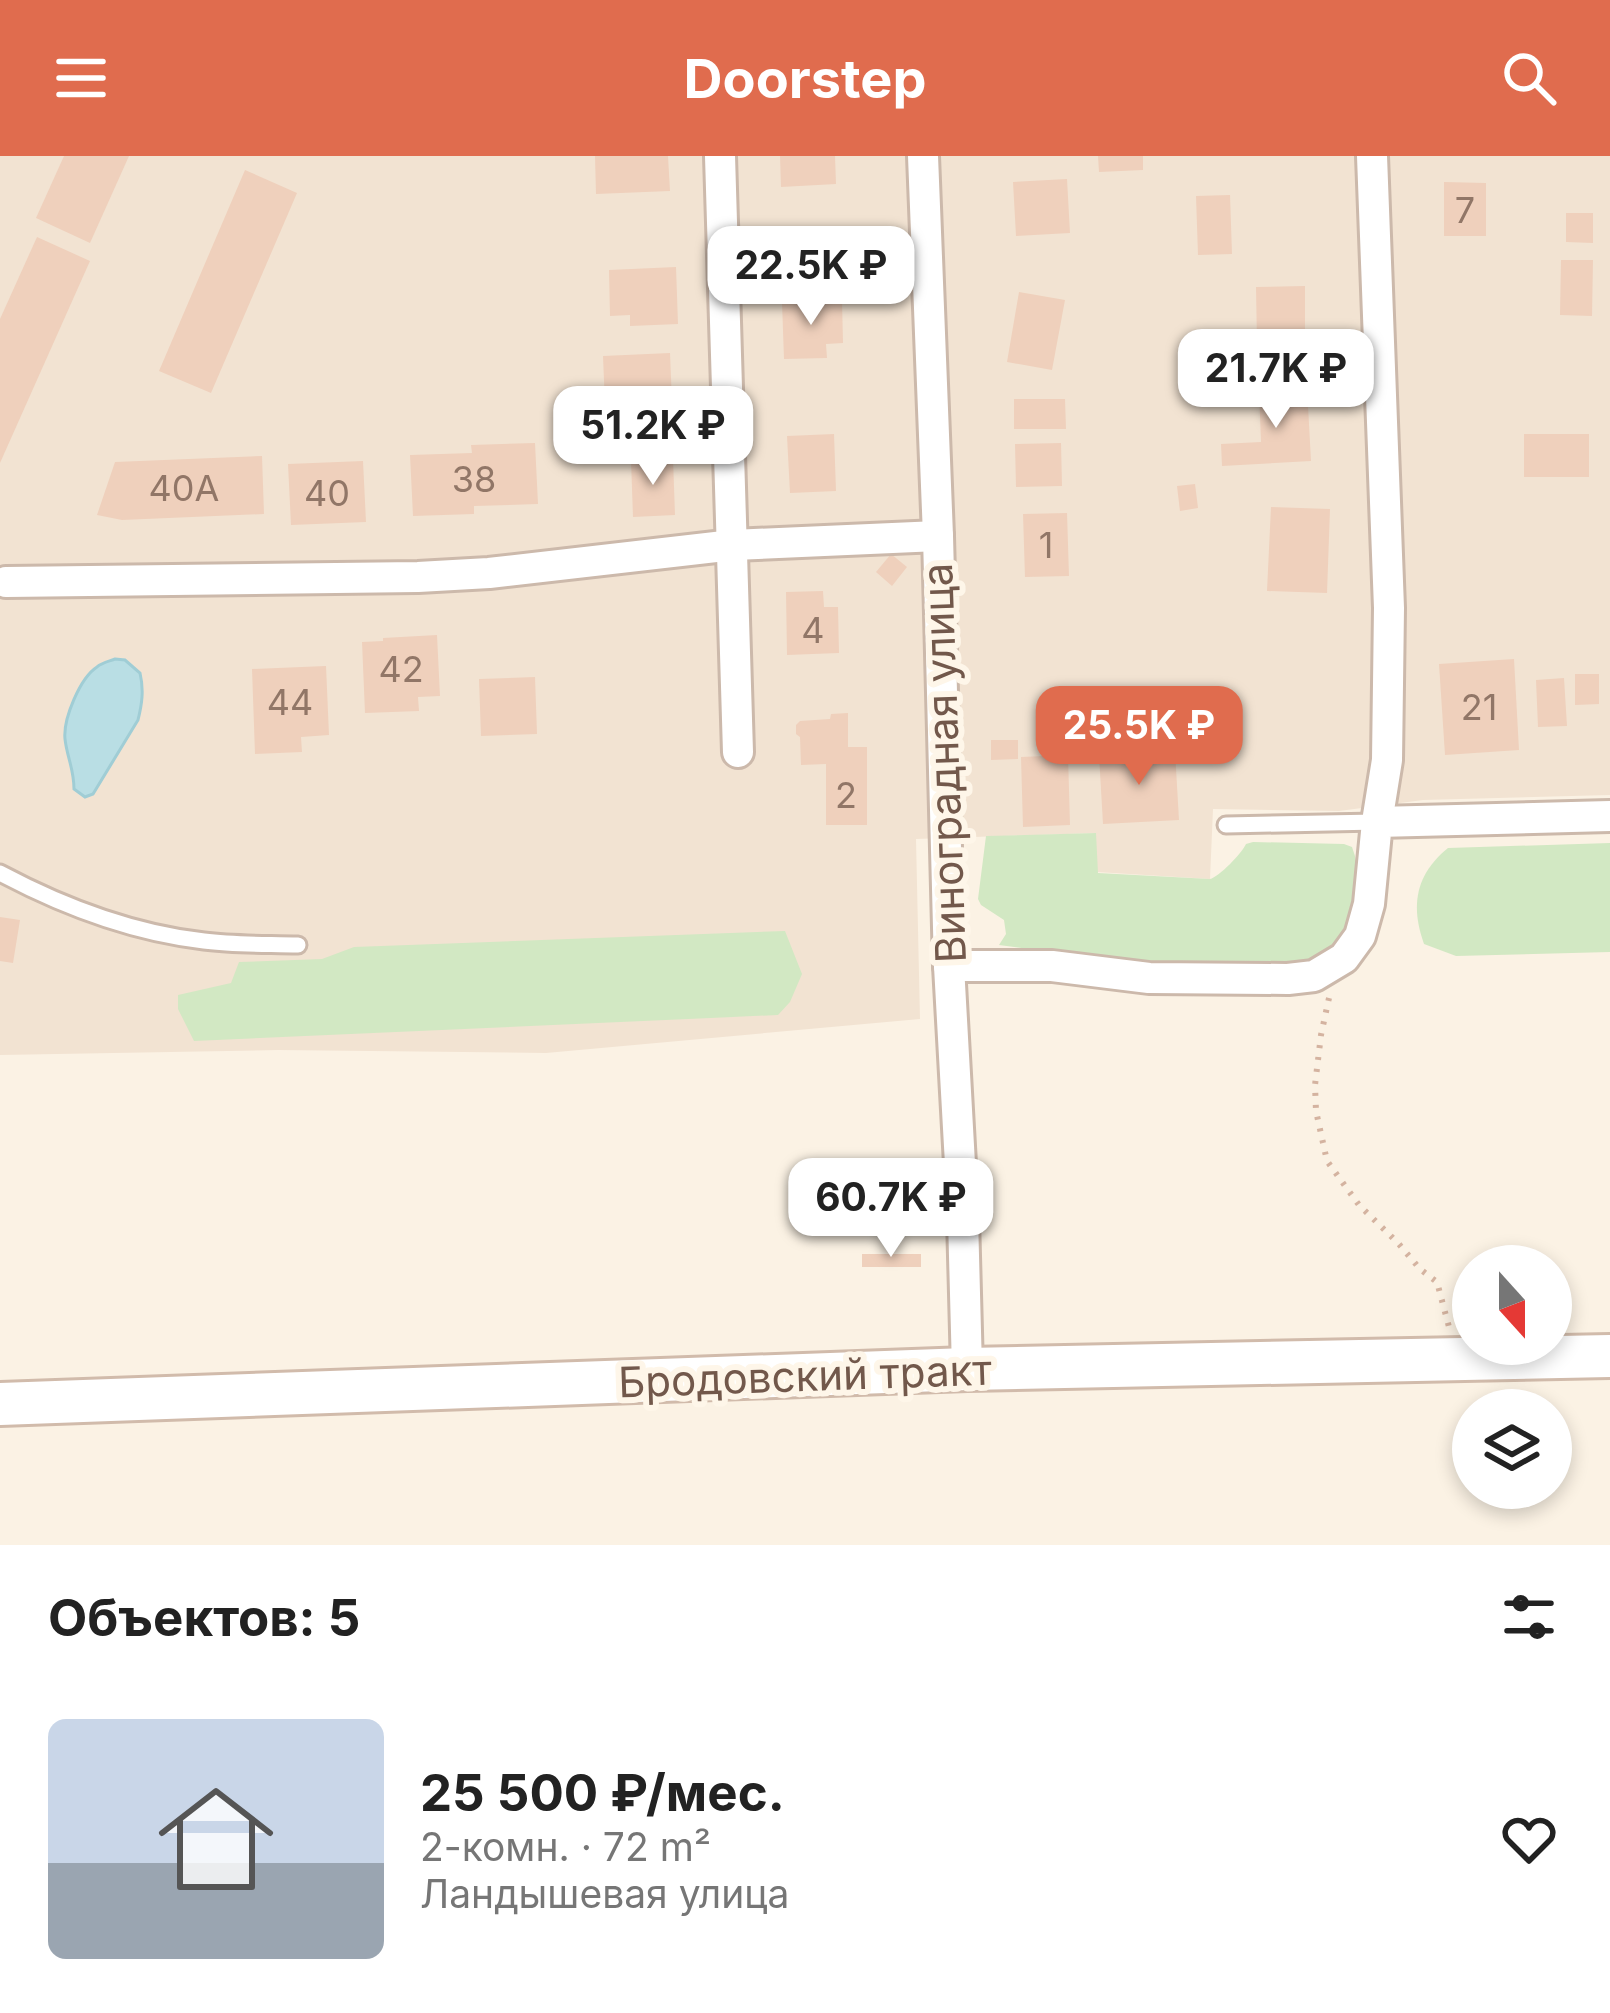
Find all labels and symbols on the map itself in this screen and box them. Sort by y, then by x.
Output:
house number: 7 [1455,188,1475,232]
pin: 22.5K ₽ [700,226,922,328]
pin: 21.7K ₽ [1165,329,1387,431]
pin: 51.2K ₽ [542,386,764,488]
house number: 38 [452,457,496,501]
house number: 40А [149,466,219,510]
house number: 40 [304,471,350,515]
house number: 1 [1039,523,1053,567]
street label: Виноградная улица [911,562,976,964]
house number: 4 [801,608,825,652]
house number: 42 [378,647,424,691]
house number: 44 [267,680,313,724]
house number: 21 [1461,685,1497,729]
pin: 25.5K ₽ [1028,686,1250,788]
house number: 2 [835,773,857,817]
pin: 60.7K ₽ [780,1158,1002,1260]
north arrow [1452,1245,1572,1365]
street label: Бродовский тракт [617,1343,993,1408]

